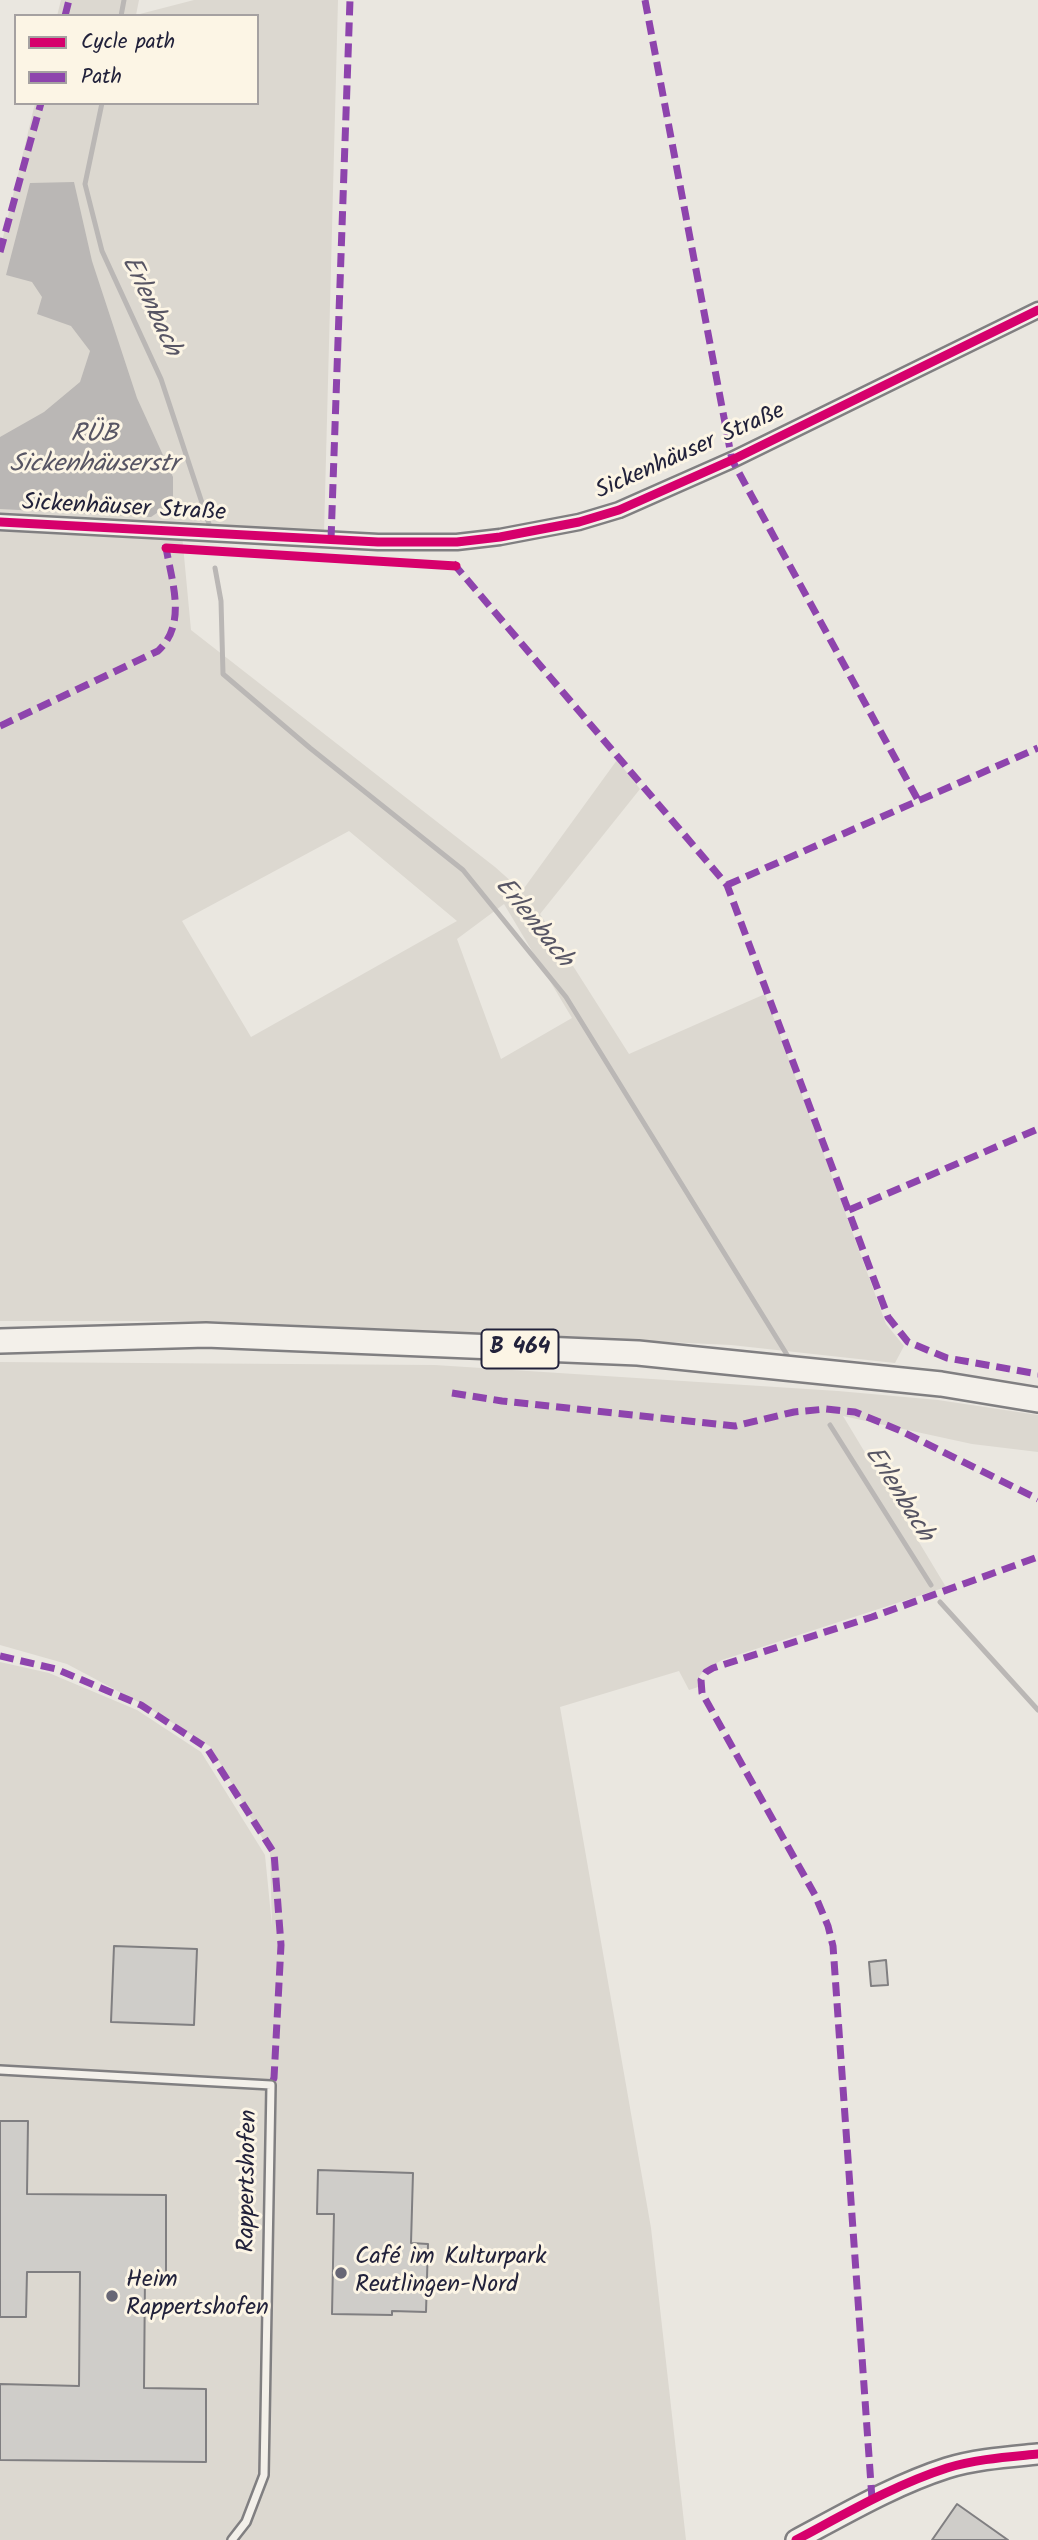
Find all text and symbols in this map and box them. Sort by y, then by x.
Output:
legend [14,14,259,105]
text: Cycle path [81,26,175,59]
text: Path [81,61,122,94]
water label: Erlenbach [112,252,186,362]
street label: Sickenhäuser Straße [592,398,790,508]
water label: RÜB Sickenhäuserstr [9,421,179,482]
street label: Sickenhäuser Straße [21,490,227,530]
water label: Erlenbach [486,873,578,975]
road number: B 464 [482,1330,558,1368]
water label: Erlenbach [855,1441,939,1549]
street label: Rappertshofen [234,2109,266,2253]
place label: Café im Kulturpark Reutlingen-Nord [355,2245,547,2301]
marker: Café im Kulturpark Reutlingen-Nord [333,2265,349,2281]
place label: Heim Rappertshofen [126,2268,269,2324]
marker: Heim Rappertshofen [104,2288,120,2304]

